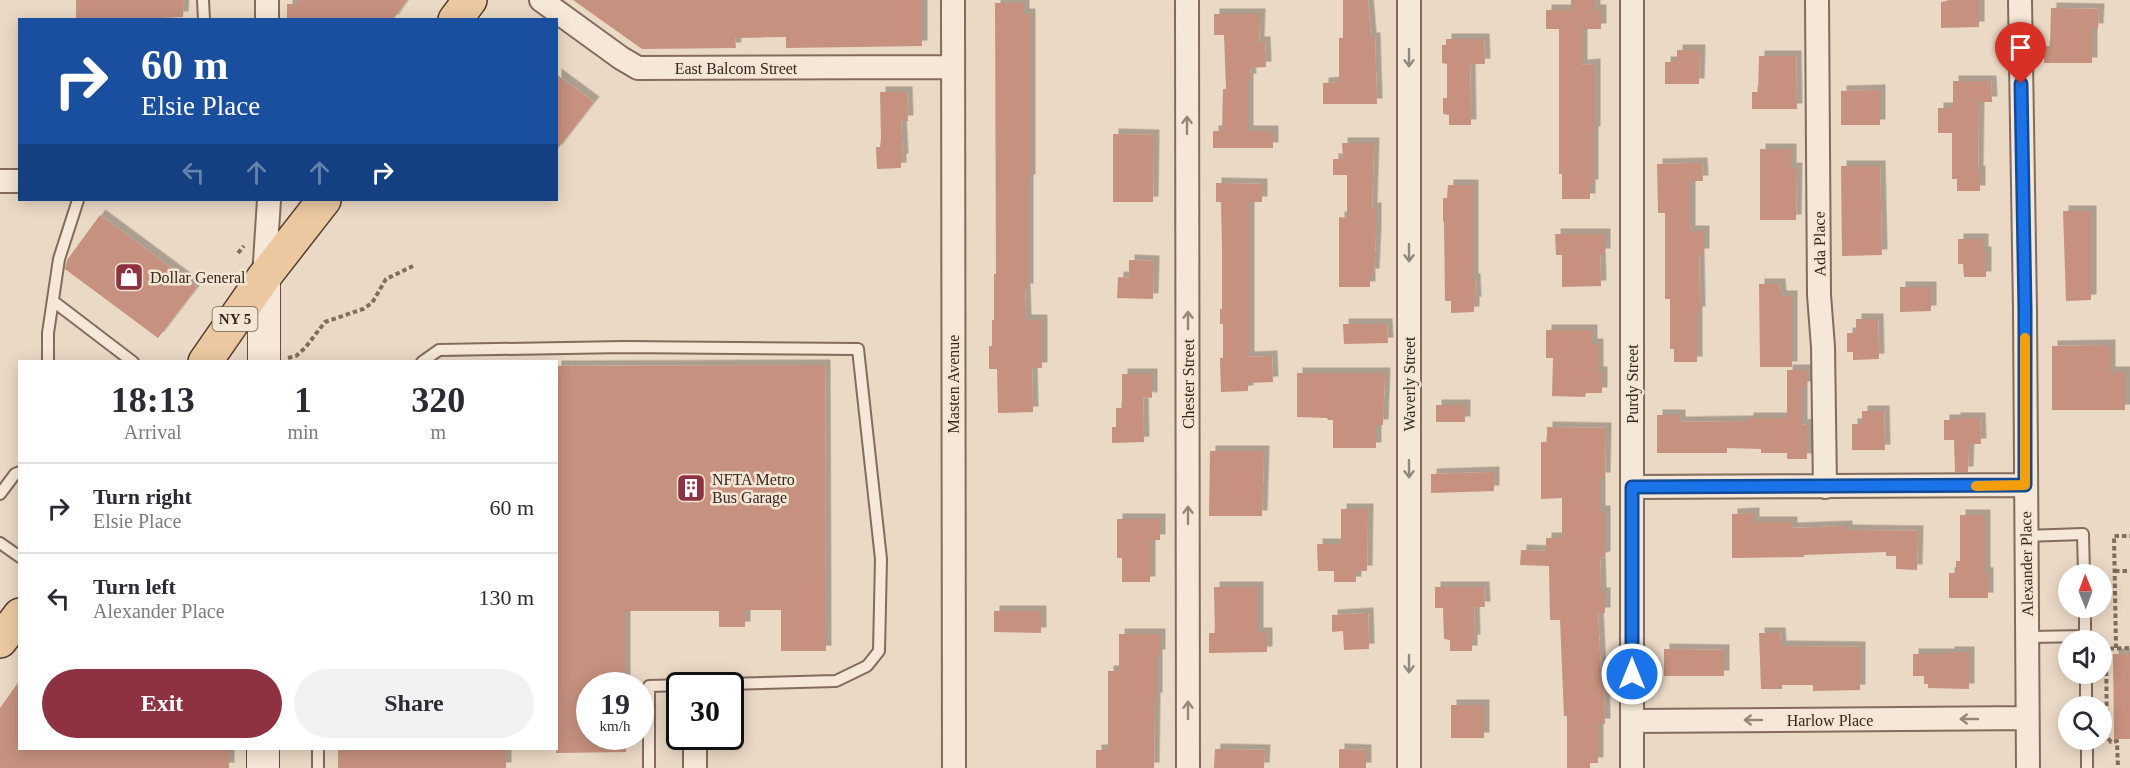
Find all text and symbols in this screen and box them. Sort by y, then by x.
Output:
pin [1995,22,2046,84]
icon: arrive [2004,31,2037,64]
icon: right [42,42,120,120]
text: 60 m [141,42,229,88]
one-way arrow [1403,48,1415,68]
street label: East Balcom Street [675,60,798,77]
text: Elsie Place [141,91,260,121]
one-way arrow [1181,115,1193,135]
icon: left [177,156,210,189]
icon: ahead [240,156,273,189]
icon: ahead [303,156,336,189]
icon: right [366,156,399,189]
street label: Ada Place [1810,211,1829,277]
one-way arrow [1403,243,1415,263]
shop icon: Dollar General [113,261,145,293]
place label: Dollar General [150,269,246,286]
road number: NY 5 [212,307,258,331]
one-way arrow [1182,310,1194,330]
street label: Masten Avenue [945,335,962,433]
street label: Waverly Street [1401,336,1419,432]
street label: Chester Street [1180,338,1197,429]
street label: Purdy Street [1624,344,1642,424]
text: 18:13 [111,380,195,420]
text: 1 [294,380,312,420]
text: 320 [411,380,465,420]
text: Arrival [124,421,182,443]
text: min [287,421,319,443]
text: m [431,421,446,443]
one-way arrow [1403,459,1415,479]
place label: NFTA Metro Bus Garage [712,471,795,507]
building icon: NFTA Metro Bus Garage [675,472,707,504]
text: Turn right [93,484,192,509]
icon: right [42,492,75,525]
text: 60 m [489,495,534,520]
one-way arrow [1182,505,1194,525]
text: Elsie Place [93,510,181,532]
street label: Alexander Place [2017,511,2036,617]
north arrow [2058,564,2112,618]
map controls [2058,564,2112,750]
text: Turn left [93,574,176,599]
icon: left [42,582,75,615]
text: 130 m [478,585,534,610]
text: Alexander Place [93,600,225,622]
button: sound [2058,630,2112,684]
position arrow [1600,642,1664,706]
one-way arrow [1403,654,1415,674]
button: Exit [42,669,282,738]
button: Share [294,669,534,738]
speed limit sign: 30 [666,672,744,750]
text: 19 [600,687,630,720]
button: search [2058,696,2112,750]
one-way arrow [1182,700,1194,720]
street label: Harlow Place [1787,712,1873,729]
one-way arrow [1959,713,1979,725]
one-way arrow [1743,714,1763,726]
text: km/h [600,718,630,734]

